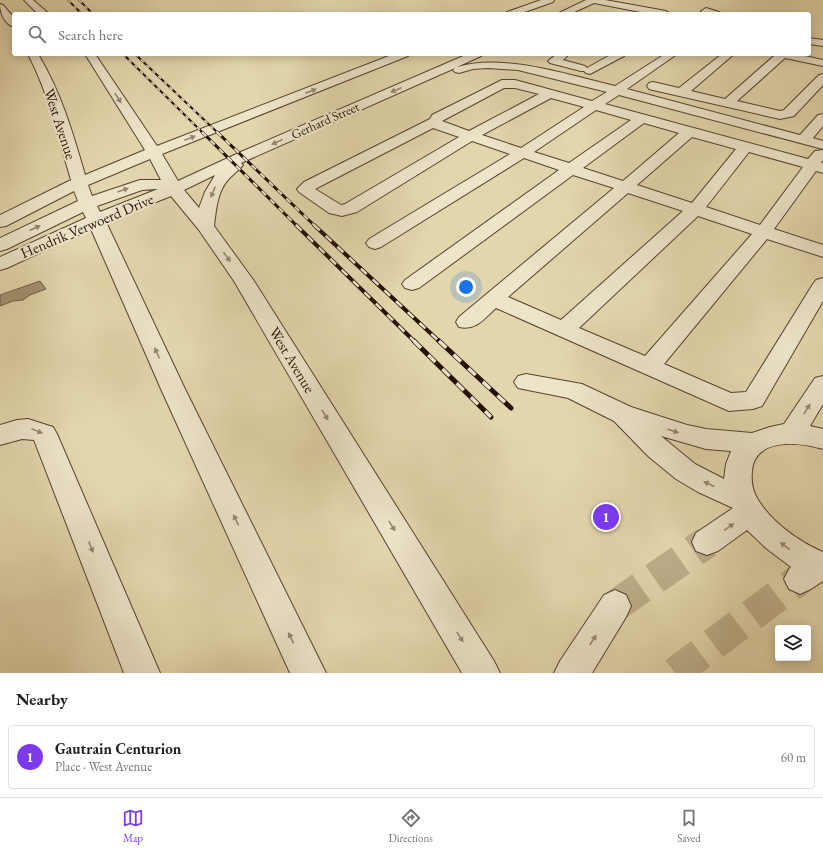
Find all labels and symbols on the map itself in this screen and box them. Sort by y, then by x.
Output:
street label: West Avenue [40,86,81,162]
one-way arrow [306,87,318,93]
one-way arrow [390,87,402,93]
one-way arrow [115,92,122,104]
street label: Gerhard Street [288,98,362,143]
one-way arrow [185,134,197,140]
one-way arrow [271,139,283,145]
one-way arrow [209,186,215,198]
one-way arrow [117,187,129,193]
street label: Hendrik Verwoerd Drive [18,189,156,262]
one-way arrow [30,225,41,231]
one-way arrow [223,252,231,263]
your location [456,277,476,297]
street label: West Avenue [265,323,320,396]
one-way arrow [154,348,160,359]
one-way arrow [804,403,811,415]
one-way arrow [321,410,329,420]
one-way arrow [32,428,43,434]
one-way arrow [667,428,679,434]
one-way arrow [703,481,714,487]
pin: 1 [593,502,619,532]
one-way arrow [233,515,239,526]
one-way arrow [388,521,396,531]
one-way arrow [723,523,734,531]
one-way arrow [88,542,94,554]
one-way arrow [779,542,790,550]
one-way arrow [288,632,294,643]
one-way arrow [456,632,464,642]
one-way arrow [589,634,596,646]

